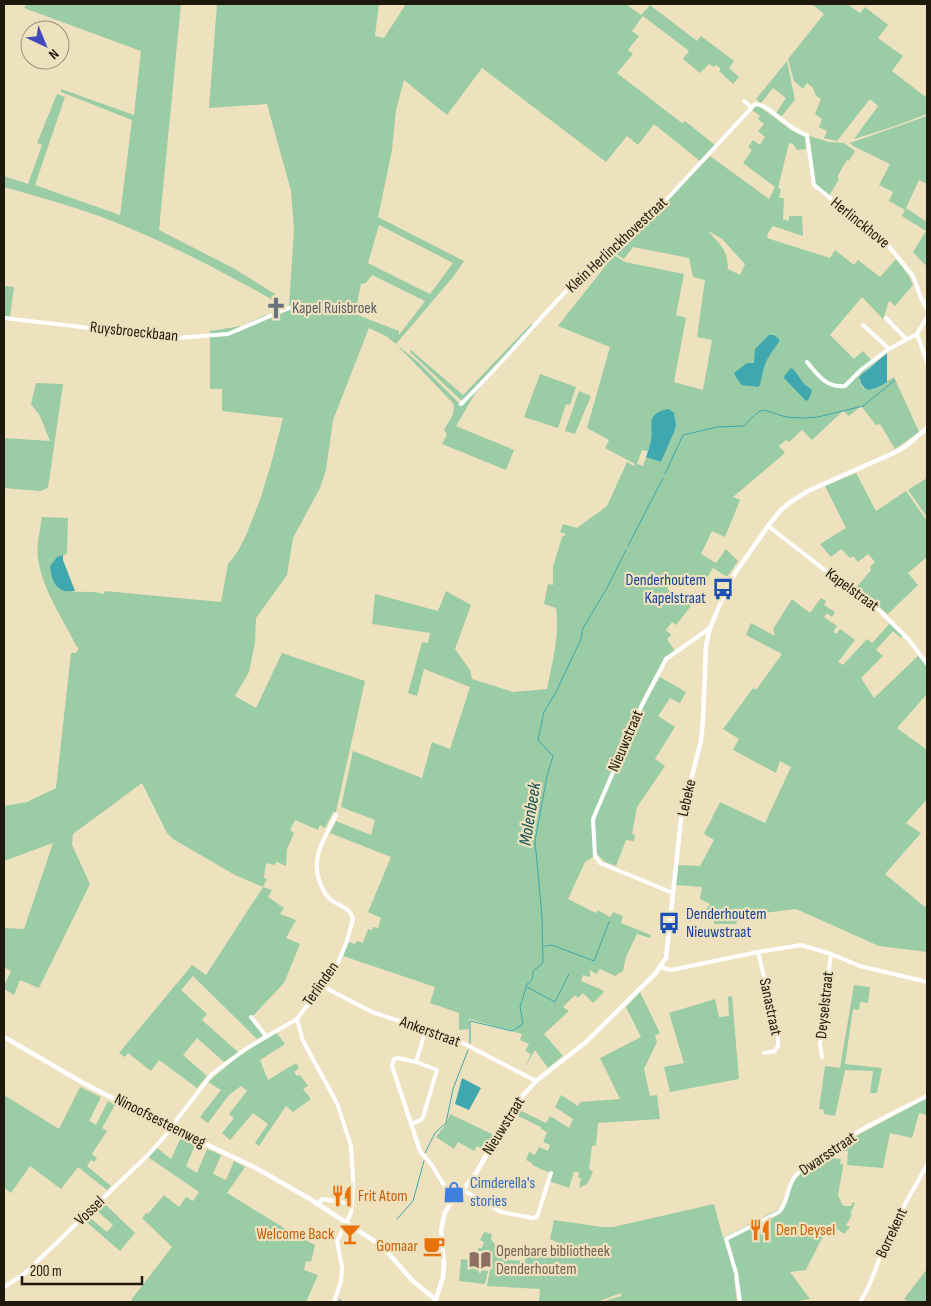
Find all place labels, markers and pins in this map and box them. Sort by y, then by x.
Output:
church icon: Kapel Ruisbroek [263,295,289,321]
place label: Kapel Ruisbroek [292,299,377,318]
place label: Denderhoutem Kapelstraat [626,571,706,608]
bus stop icon: Denderhoutem Kapelstraat [710,576,736,602]
place label: Denderhoutem Nieuwstraat [686,905,766,942]
bus stop icon: Denderhoutem Nieuwstraat [656,910,682,936]
place label: Cimderella's stories [470,1174,536,1211]
shop icon: Cimderella's stories [441,1179,467,1205]
restaurant icon: Frit Atom [329,1183,355,1209]
place label: Frit Atom [358,1187,408,1206]
restaurant icon: Den Deysel [747,1217,773,1243]
bar icon: Welcome Back [337,1221,363,1247]
place label: Den Deysel [776,1221,835,1240]
place label: Welcome Back [256,1225,334,1244]
cafe icon: Gomaar [421,1233,447,1259]
place label: Gomaar [376,1237,418,1256]
place label: Openbare bibliotheek Denderhoutem [496,1242,610,1279]
library icon: Openbare bibliotheek Denderhoutem [467,1247,493,1273]

